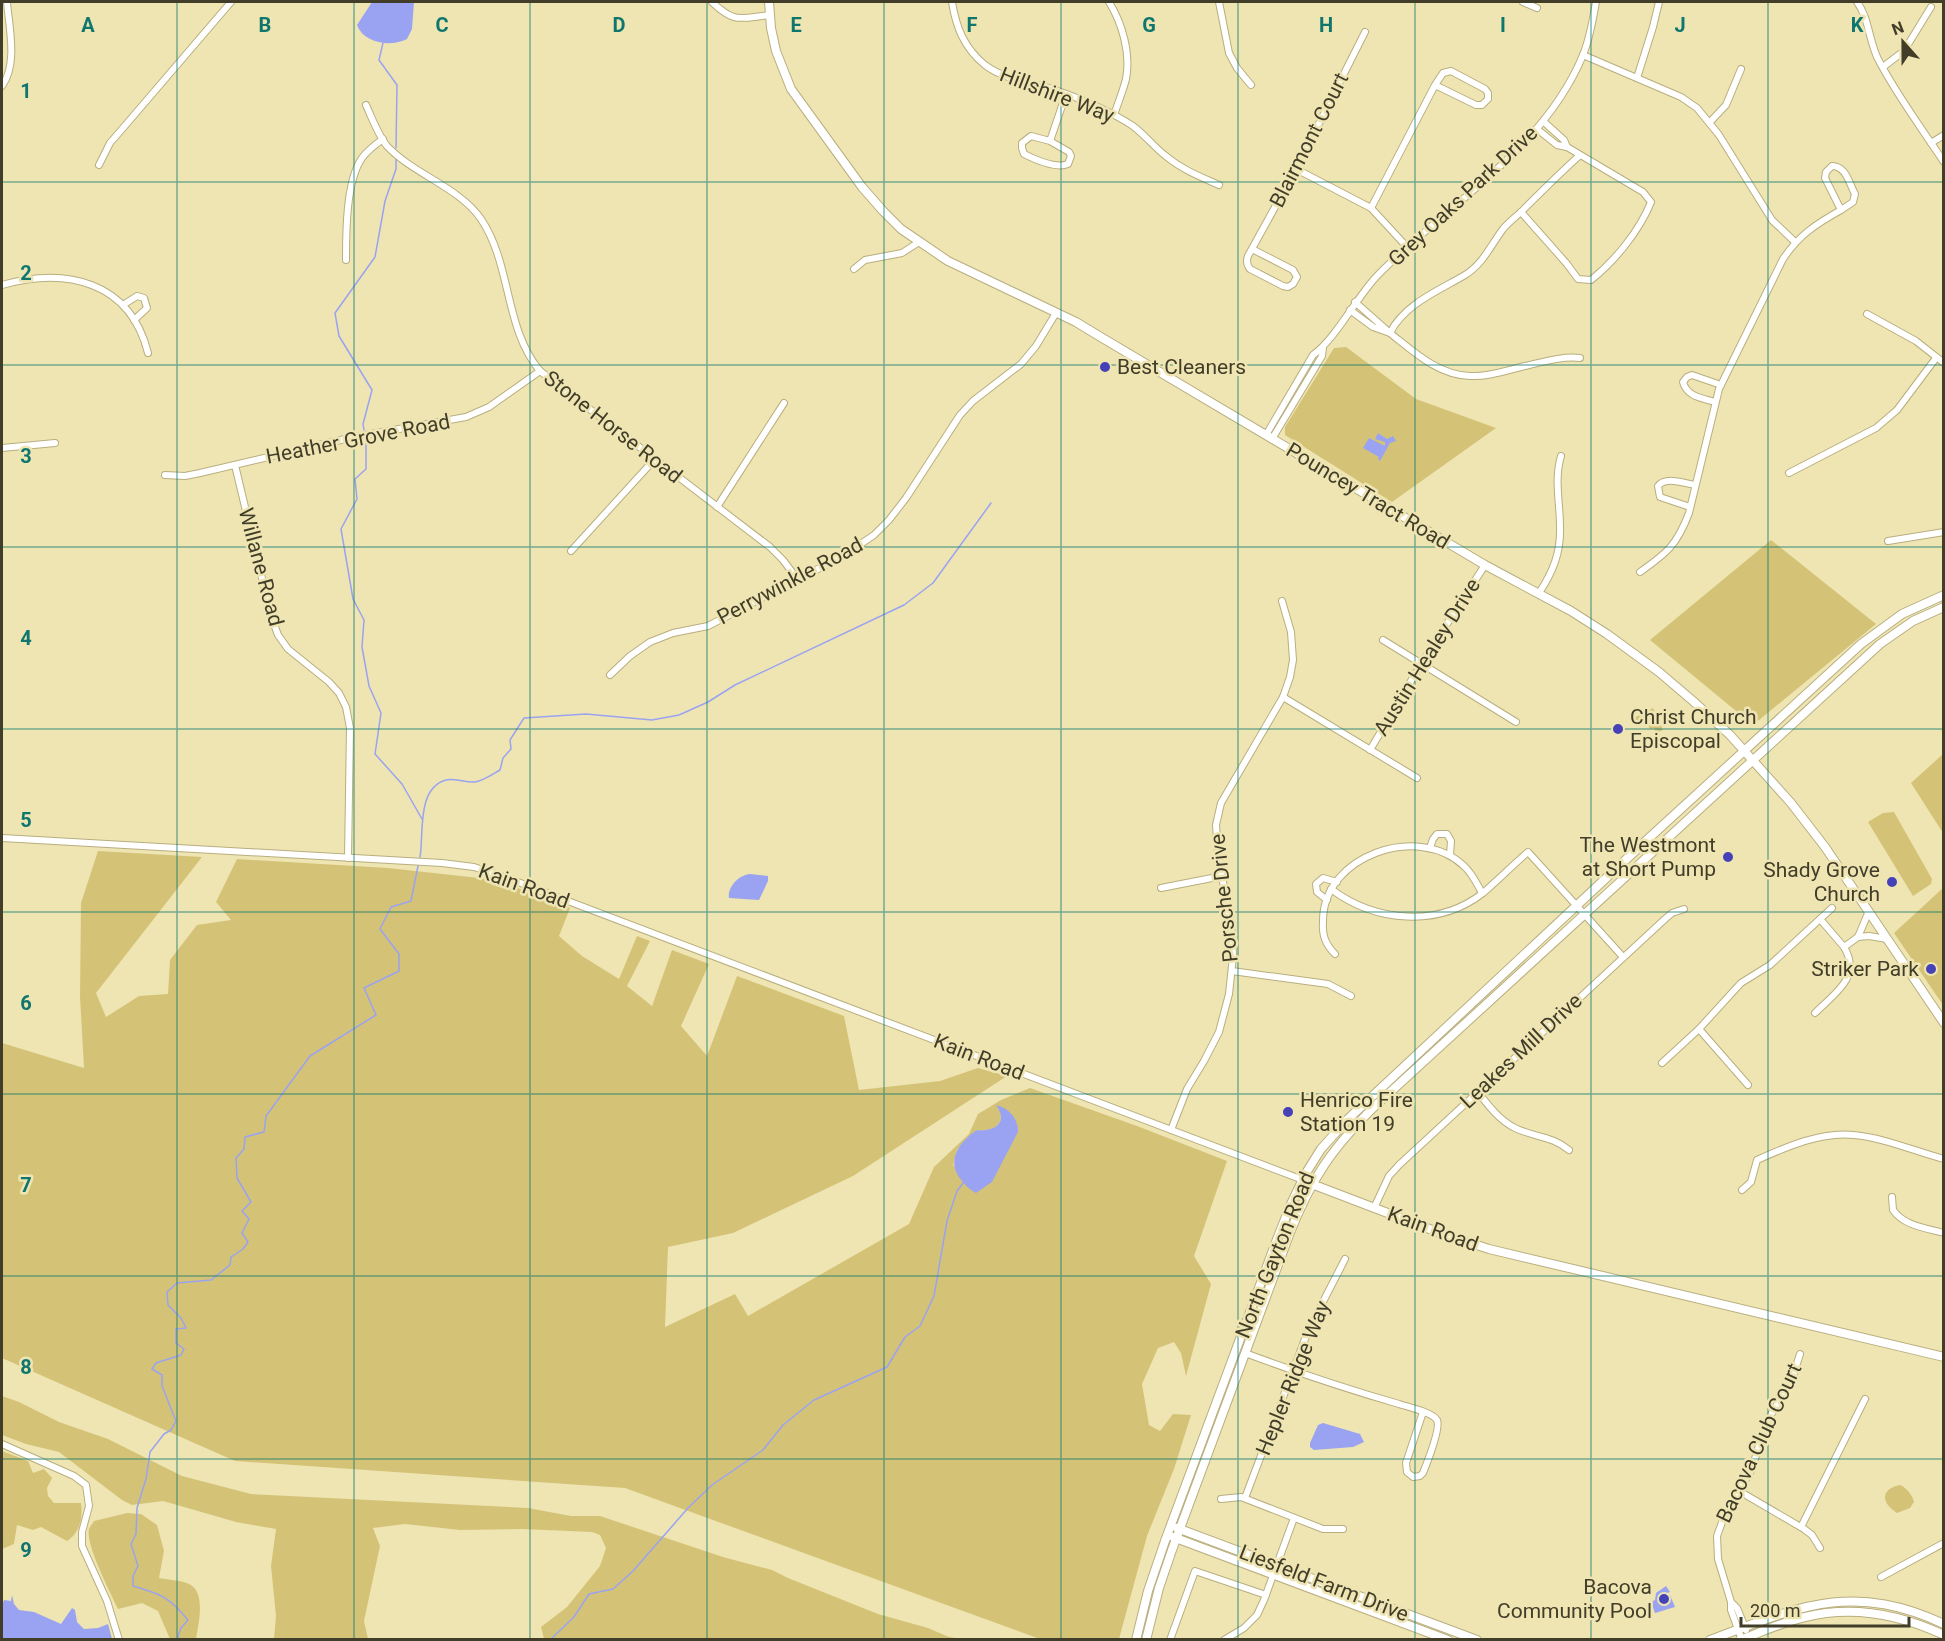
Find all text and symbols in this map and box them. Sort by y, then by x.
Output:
north arrow [1873,12,1933,72]
text: A [81,13,95,37]
text: B [259,13,271,37]
text: C [435,13,449,37]
text: D [613,13,626,37]
text: E [790,13,802,37]
text: F [967,13,978,37]
text: G [1142,13,1156,37]
text: H [1319,13,1333,37]
text: I [1500,13,1506,37]
text: J [1674,13,1686,37]
text: K [1851,13,1864,37]
text: N [1889,18,1906,39]
street label: Hillshire Way [996,62,1118,128]
street label: Blairmont Court [1265,69,1353,211]
text: 1 [20,79,32,103]
street label: Grey Oaks Park Drive [1384,121,1542,271]
text: 2 [20,261,32,285]
place label: Best Cleaners [1117,355,1246,379]
marker: Best Cleaners [1098,360,1112,374]
street label: Stone Horse Road [539,366,687,488]
street label: Heather Grove Road [264,409,452,469]
street label: Pouncey Tract Road [1282,438,1454,554]
text: 3 [20,444,32,468]
street label: Willane Road [234,505,288,629]
street label: Perrywinkle Road [713,533,867,629]
street label: Austin Healey Drive [1369,574,1485,740]
text: 4 [20,626,32,650]
place label: Christ Church Episcopal [1630,705,1757,753]
marker: Christ Church Episcopal [1611,722,1625,736]
text: 5 [20,808,32,832]
street label: Porsche Drive [1205,833,1243,963]
place label: The Westmont at Short Pump [1580,833,1716,881]
marker: The Westmont at Short Pump [1721,850,1735,864]
place label: Shady Grove Church [1763,858,1880,906]
street label: Kain Road [475,859,573,913]
marker: Shady Grove Church [1885,875,1899,889]
place label: Striker Park [1811,957,1919,981]
marker: Striker Park [1924,962,1938,976]
street label: Leakes Mill Drive [1455,989,1587,1113]
text: 6 [20,991,32,1015]
street label: Kain Road [930,1029,1028,1085]
place label: Henrico Fire Station 19 [1300,1088,1413,1136]
marker: Henrico Fire Station 19 [1281,1105,1295,1119]
street label: North Gayton Road [1231,1168,1319,1342]
text: 7 [20,1173,32,1197]
street label: Kain Road [1384,1202,1482,1256]
street label: Hepler Ridge Way [1251,1297,1335,1459]
text: 8 [20,1355,32,1379]
street label: Bacova Club Court [1712,1359,1806,1526]
text: 9 [20,1538,32,1562]
street label: Liesfeld Farm Drive [1236,1540,1412,1626]
place label: Bacova Community Pool [1497,1575,1652,1623]
scale bar [1741,1590,1909,1628]
marker: Bacova Community Pool [1657,1592,1671,1606]
text: 200 m [1750,1600,1801,1621]

